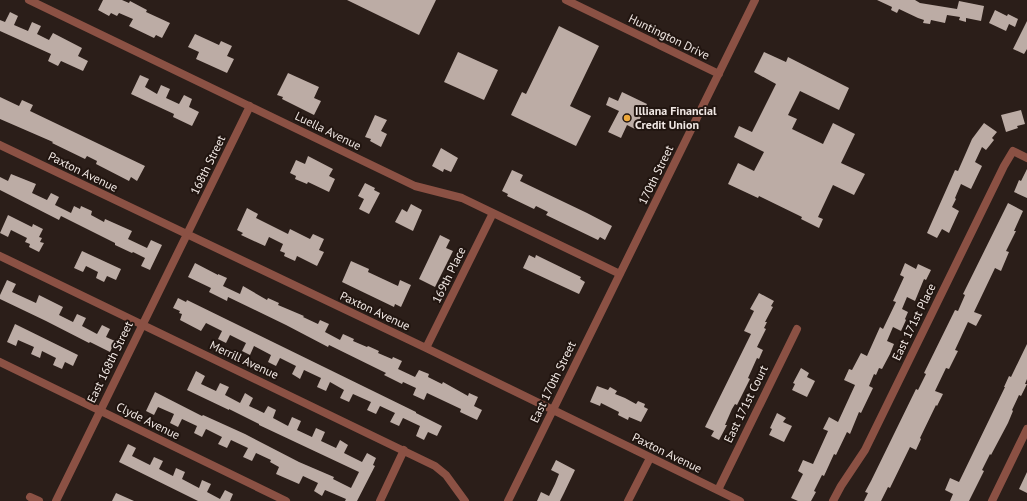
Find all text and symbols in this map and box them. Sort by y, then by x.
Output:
street label: Huntington Drive [626,10,712,63]
place label: Illiana Financial Credit Union [635,103,717,132]
street label: Luella Avenue [293,108,364,153]
marker: Illiana Financial Credit Union [622,113,632,123]
street label: 168th Street [187,133,228,197]
street label: 170th Street [635,143,676,207]
street label: Paxton Avenue [46,148,121,195]
street label: 169th Place [428,244,469,305]
street label: East 171st Place [888,281,939,363]
street label: Paxton Avenue [338,288,413,333]
street label: East 168th Street [83,319,136,405]
street label: Merrill Avenue [207,337,281,382]
street label: East 170th Street [526,339,579,425]
street label: East 171st Court [720,363,771,445]
street label: Clyde Avenue [114,399,182,442]
street label: Paxton Avenue [630,429,705,476]

